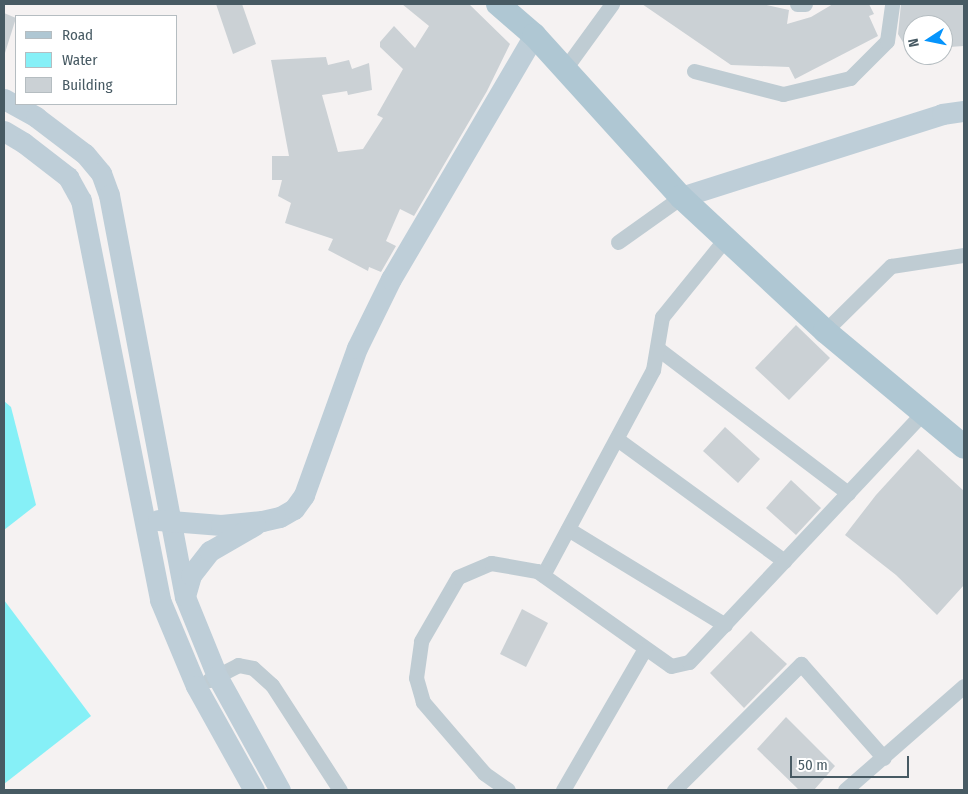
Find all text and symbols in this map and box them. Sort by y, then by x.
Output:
legend [15,15,178,105]
north arrow [903,15,953,65]
text: Road [62,26,93,44]
text: N [905,37,923,49]
text: Water [62,51,97,69]
text: Building [62,76,113,94]
scale bar [793,746,912,778]
text: 50 m [798,756,828,774]

